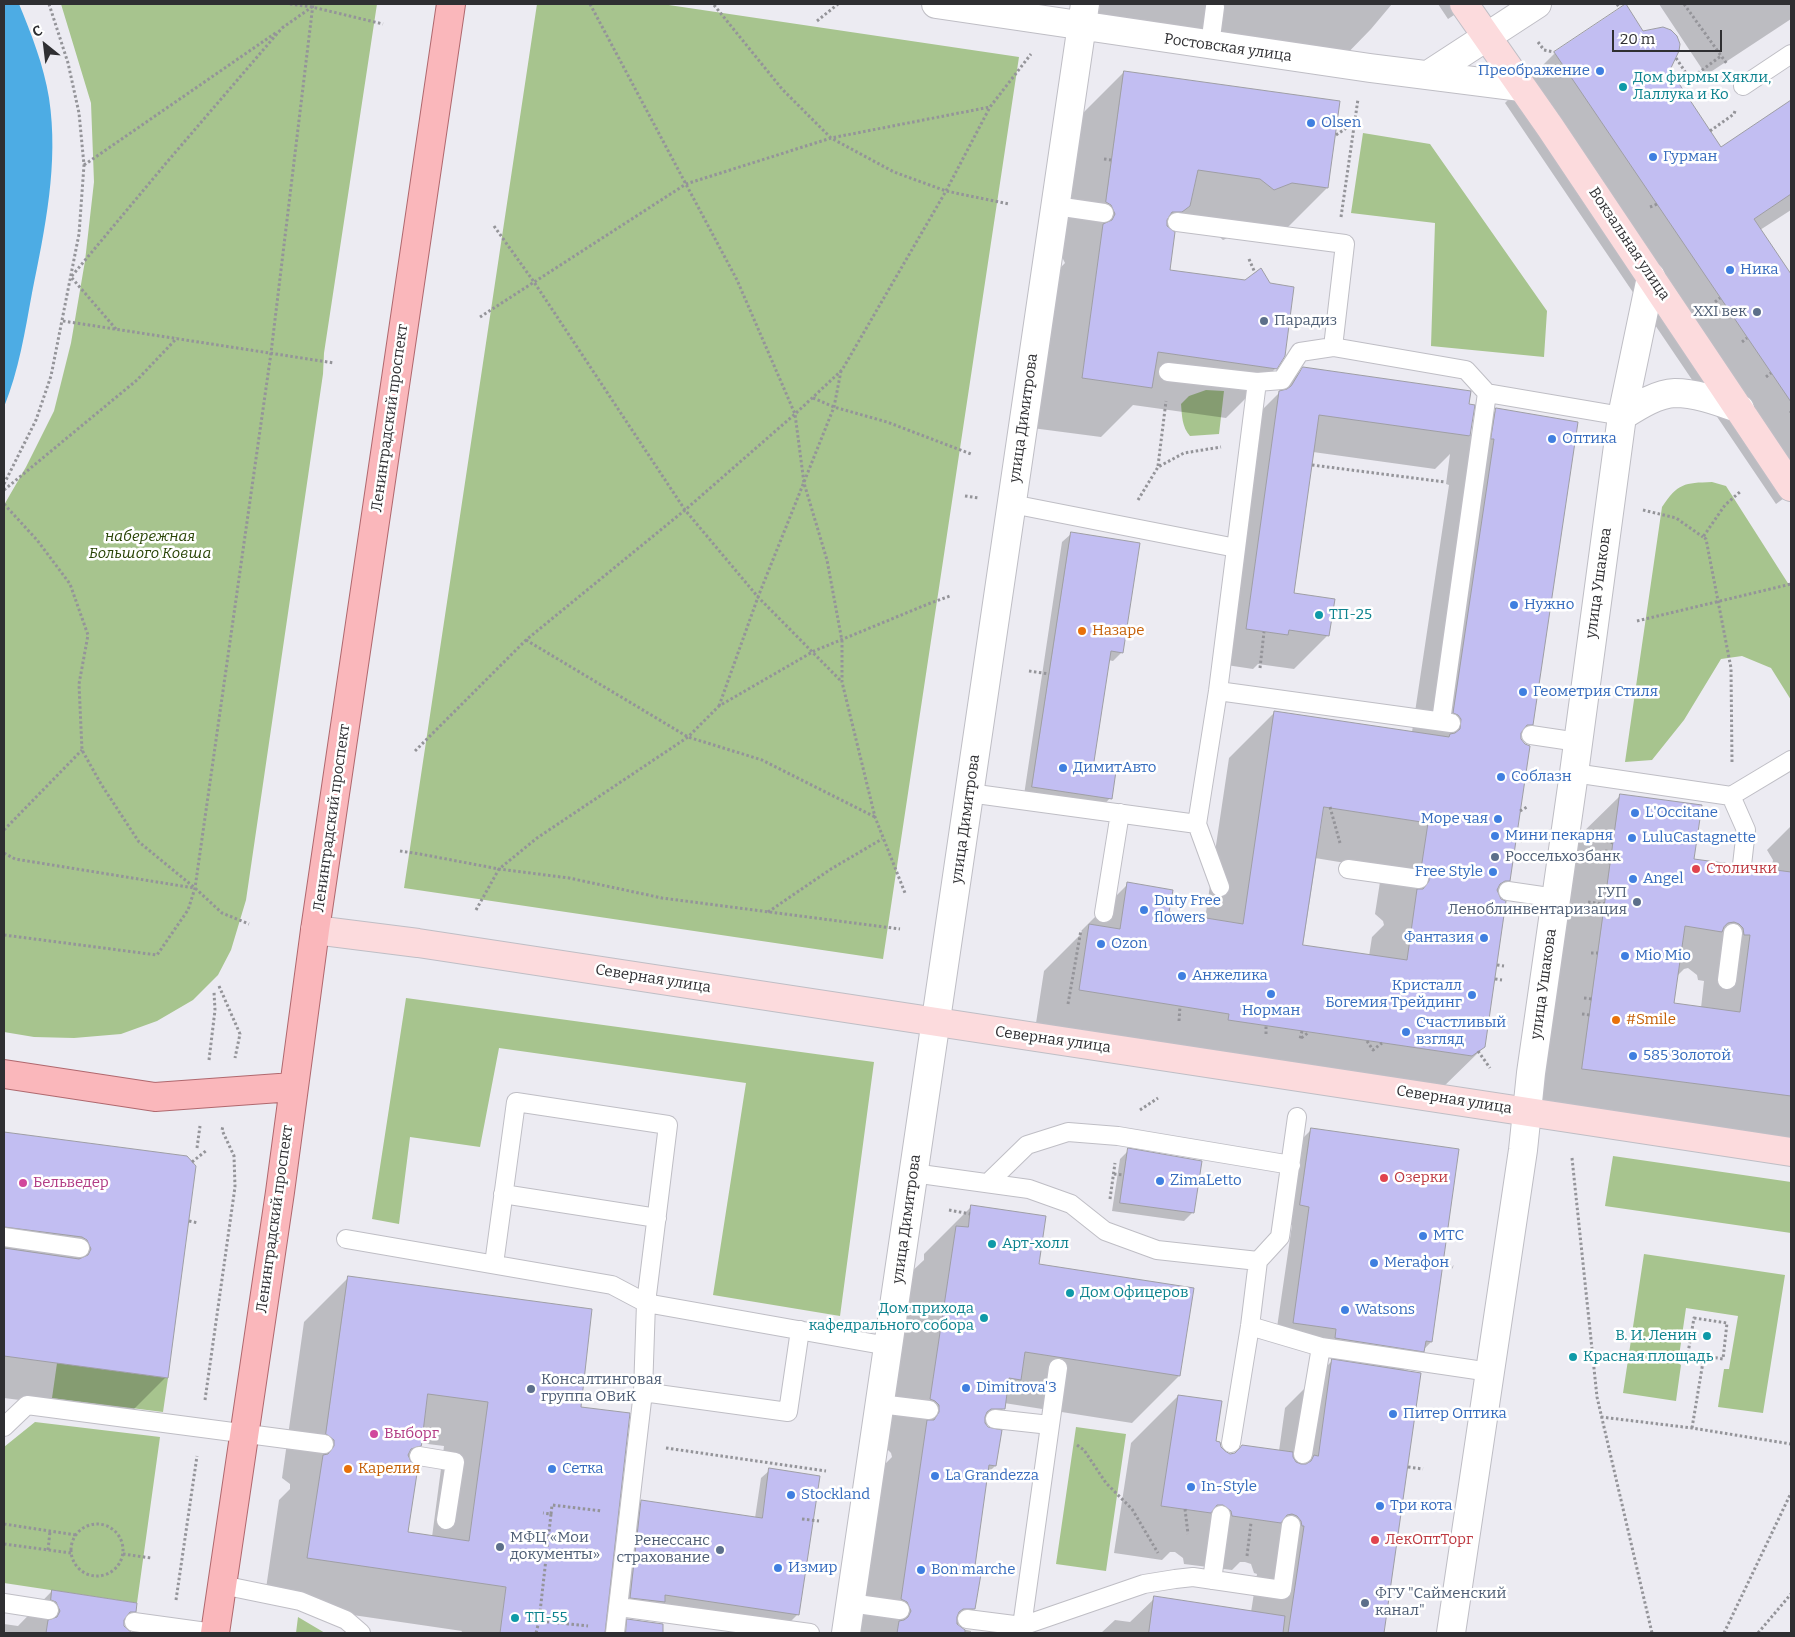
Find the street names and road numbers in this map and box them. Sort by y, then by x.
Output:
street label: Ростовская улица [1163,30,1293,66]
street label: Вокзальная улица [1585,184,1673,304]
street label: Ленинградский проспект [368,323,412,513]
street label: улица Димитрова [1006,352,1042,484]
street label: улица Ушакова [1582,526,1616,640]
street label: Ленинградский проспект [310,723,354,913]
street label: улица Димитрова [948,753,984,885]
street label: улица Ушакова [1527,927,1561,1041]
street label: Северная улица [594,961,712,997]
street label: Северная улица [994,1023,1112,1057]
street label: Северная улица [1395,1082,1513,1118]
street label: Ленинградский проспект [253,1124,297,1314]
street label: улица Димитрова [889,1153,925,1285]

